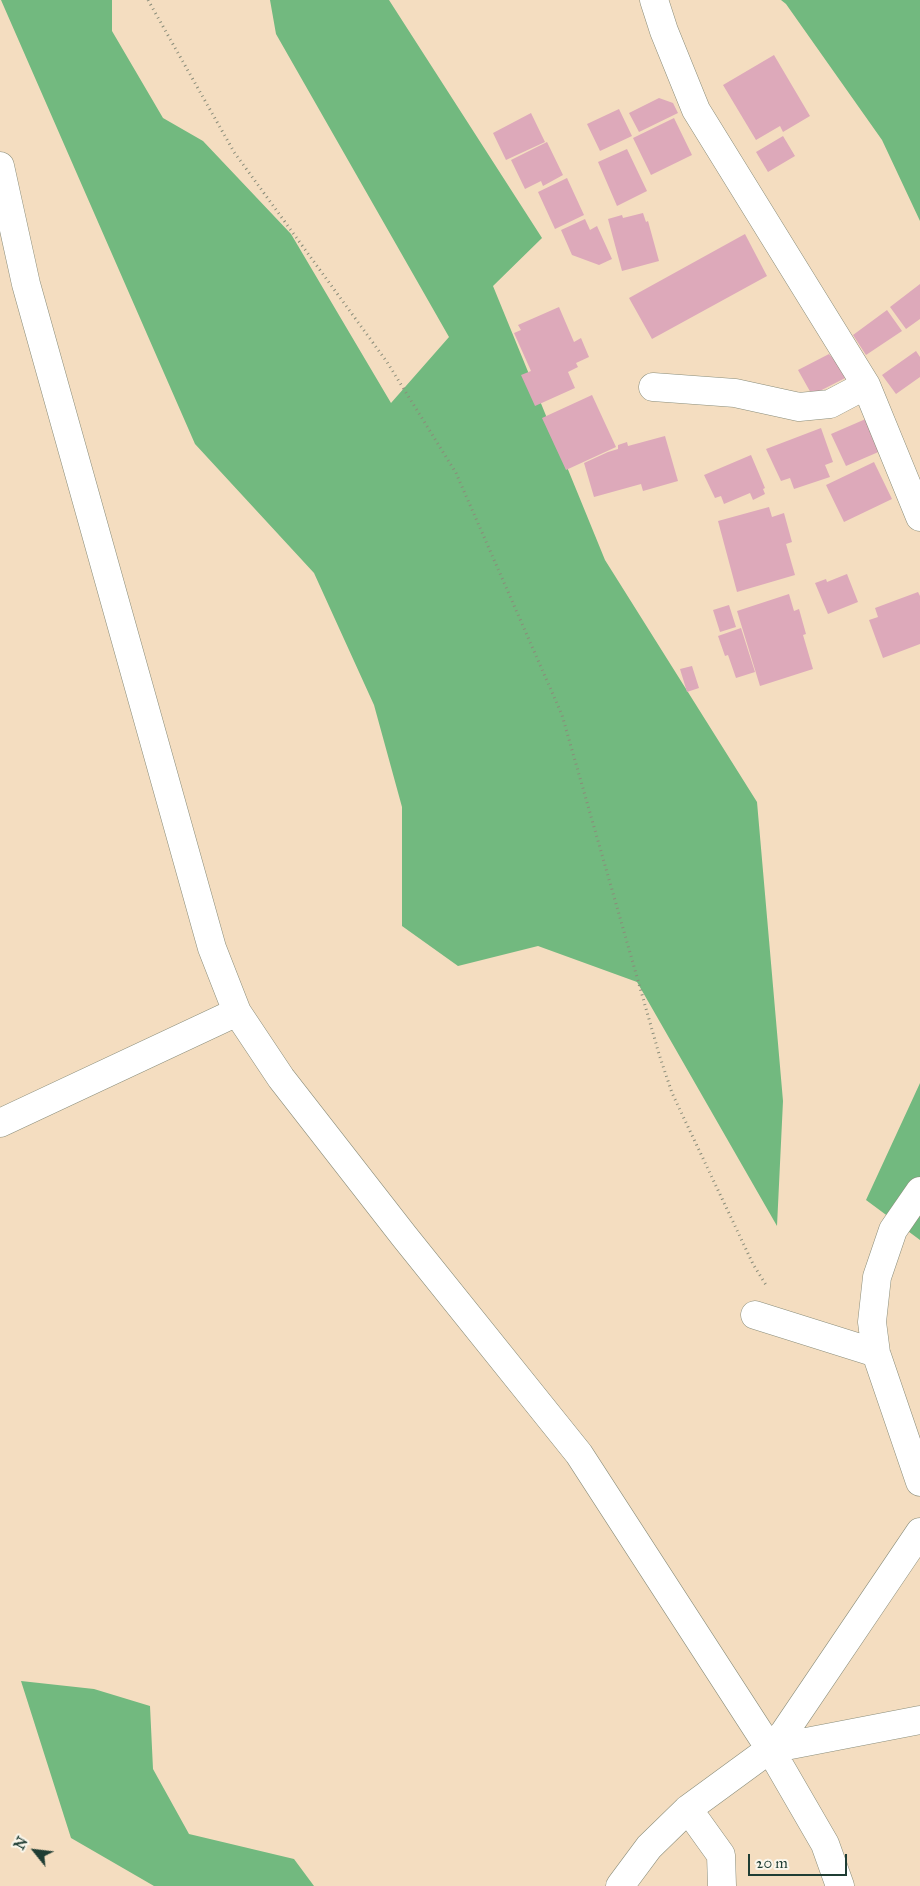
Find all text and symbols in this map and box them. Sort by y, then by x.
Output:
north arrow [10,1826,60,1876]
text: N [11,1834,32,1853]
scale bar [750,1844,849,1876]
text: 20 m [756,1854,788,1872]

